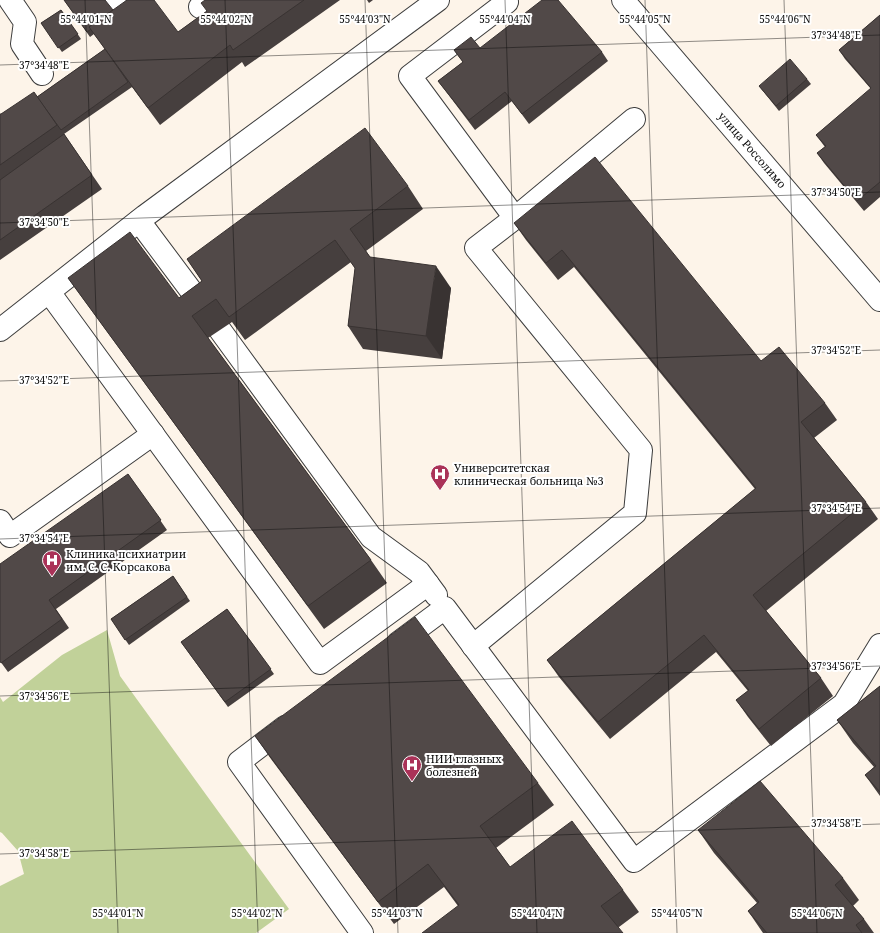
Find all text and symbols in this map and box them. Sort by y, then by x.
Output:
text: 55°44'01"N [60,12,112,26]
text: 55°44'02"N [200,12,252,26]
text: 55°44'03"N [339,12,391,26]
text: 55°44'04"N [479,12,531,26]
text: 55°44'05"N [619,12,671,26]
text: 55°44'06"N [759,12,811,26]
text: 37°34'48"E [811,28,861,42]
text: 37°34'48"E [19,58,69,72]
street label: улица Россолимо [715,108,790,191]
text: 37°34'50"E [811,185,861,199]
text: 37°34'50"E [19,215,69,229]
text: 37°34'52"E [811,343,861,357]
text: 37°34'52"E [19,373,69,387]
place label: Университетская клиническая больница №3 [454,460,604,488]
hospital icon: Университетская клиническая больница №3 [429,463,451,491]
text: 37°34'54"E [811,501,861,515]
text: 37°34'54"E [19,531,69,545]
place label: Клиника психиатрии им. С. С. Корсакова [66,546,186,574]
hospital icon: Клиника психиатрии им. С. С. Корсакова [41,549,63,577]
text: 37°34'56"E [811,659,861,673]
text: 37°34'56"E [19,689,69,703]
place label: НИИ глазных болезней [426,751,502,779]
hospital icon: НИИ глазных болезней [401,754,423,782]
text: 37°34'58"E [811,816,861,830]
text: 37°34'58"E [19,846,69,860]
text: 55°44'01"N [92,906,144,920]
text: 55°44'02"N [231,906,283,920]
text: 55°44'03"N [371,906,423,920]
text: 55°44'04"N [511,906,563,920]
text: 55°44'05"N [651,906,703,920]
text: 55°44'06"N [791,906,843,920]

